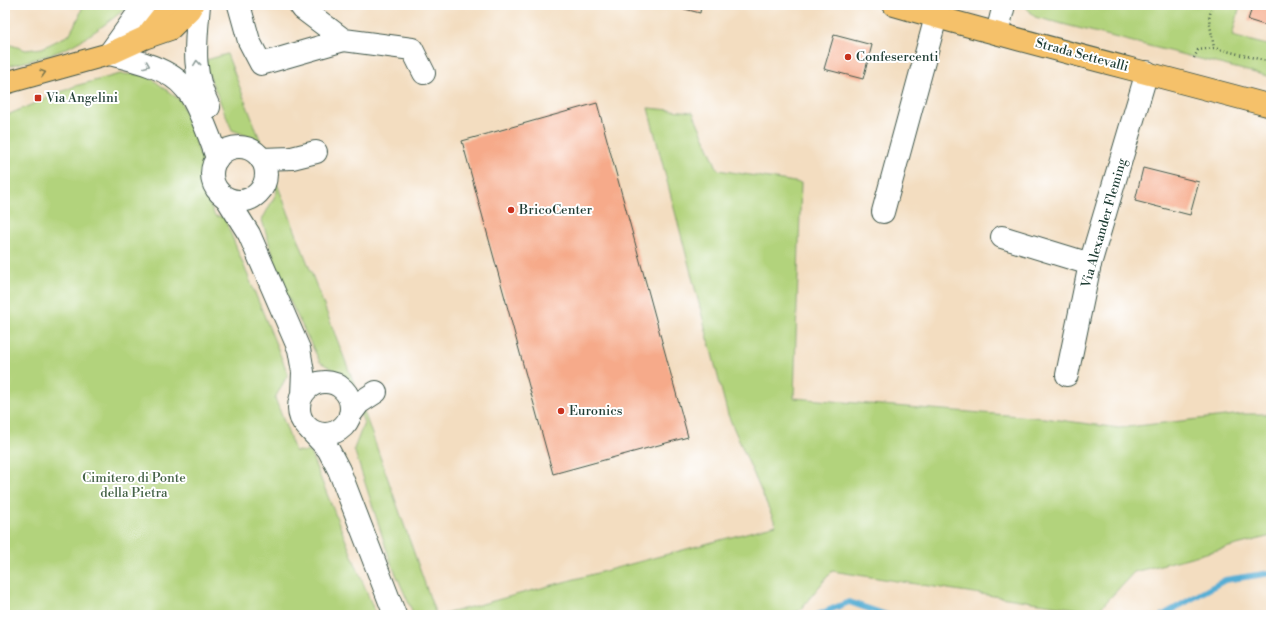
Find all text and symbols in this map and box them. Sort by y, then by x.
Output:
street label: Strada Settevalli [1034,35,1130,75]
place label: Confesercenti [856,49,939,65]
marker: Confesercenti [843,52,853,62]
one-way arrow [142,60,150,68]
one-way arrow [192,60,201,66]
one-way arrow [39,69,46,78]
place label: Via Angelini [45,90,118,106]
marker: Via Angelini [33,93,43,103]
street label: Via Alexander Fleming [1078,156,1130,291]
place label: BricoCenter [518,202,592,218]
marker: BricoCenter [506,205,516,215]
place label: Euronics [569,403,623,419]
marker: Euronics [556,406,566,416]
park label: Cimitero di Ponte della Pietra [82,470,186,501]

